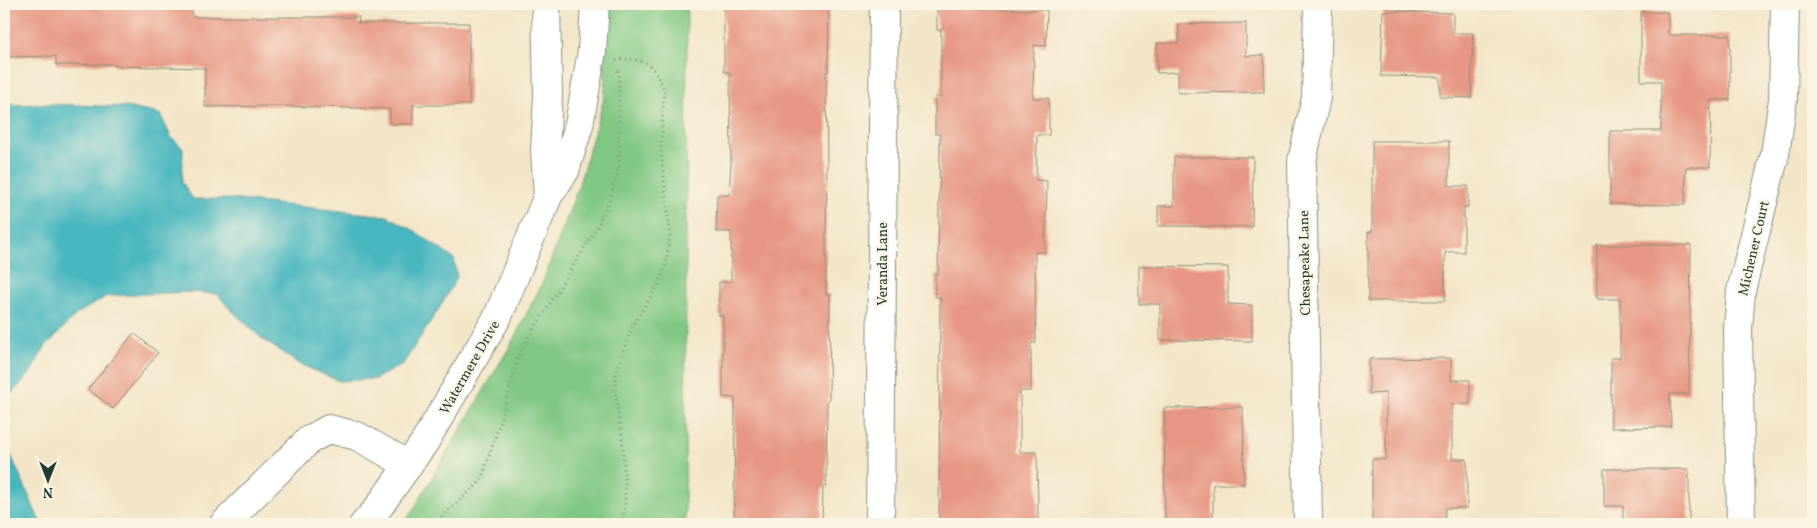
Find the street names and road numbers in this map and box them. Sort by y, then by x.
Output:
street label: Michener Court [1734,199,1775,298]
street label: Chesapeake Lane [1295,210,1316,316]
street label: Veranda Lane [874,222,893,306]
street label: Watermere Drive [436,317,505,418]

